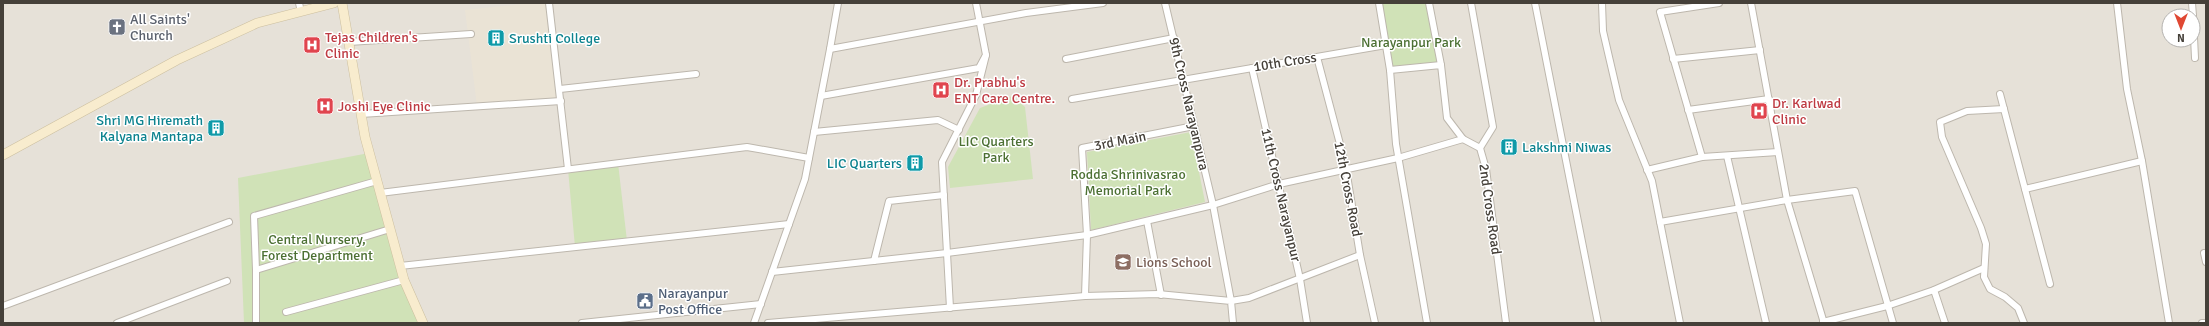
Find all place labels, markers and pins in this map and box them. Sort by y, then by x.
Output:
place label: All Saints' Church [130,11,190,44]
church icon: All Saints' Church [107,17,127,37]
building icon: Srushti College [486,28,506,48]
place label: Tejas Children's Clinic [325,29,418,62]
place label: Srushti College [509,30,600,47]
hospital icon: Tejas Children's Clinic [302,35,322,55]
place label: Dr. Prabhu's ENT Care Centre. [954,74,1055,107]
hospital icon: Dr. Prabhu's ENT Care Centre. [931,80,951,100]
place label: Dr. Karlwad Clinic [1772,95,1841,128]
hospital icon: Joshi Eye Clinic [315,96,335,116]
place label: Joshi Eye Clinic [338,98,431,115]
hospital icon: Dr. Karlwad Clinic [1749,101,1769,121]
place label: Shri MG Hiremath Kalyana Mantapa [96,112,203,145]
building icon: Shri MG Hiremath Kalyana Mantapa [206,118,226,138]
building icon: Lakshmi Niwas [1499,137,1519,157]
place label: Lakshmi Niwas [1522,139,1611,156]
building icon: LIC Quarters [905,153,925,173]
place label: LIC Quarters [827,155,902,172]
school or university icon: Lions School [1113,252,1133,272]
place label: Lions School [1136,254,1212,271]
place label: Narayanpur Post Office [658,285,729,318]
public building icon: Narayanpur Post Office [635,291,655,311]

